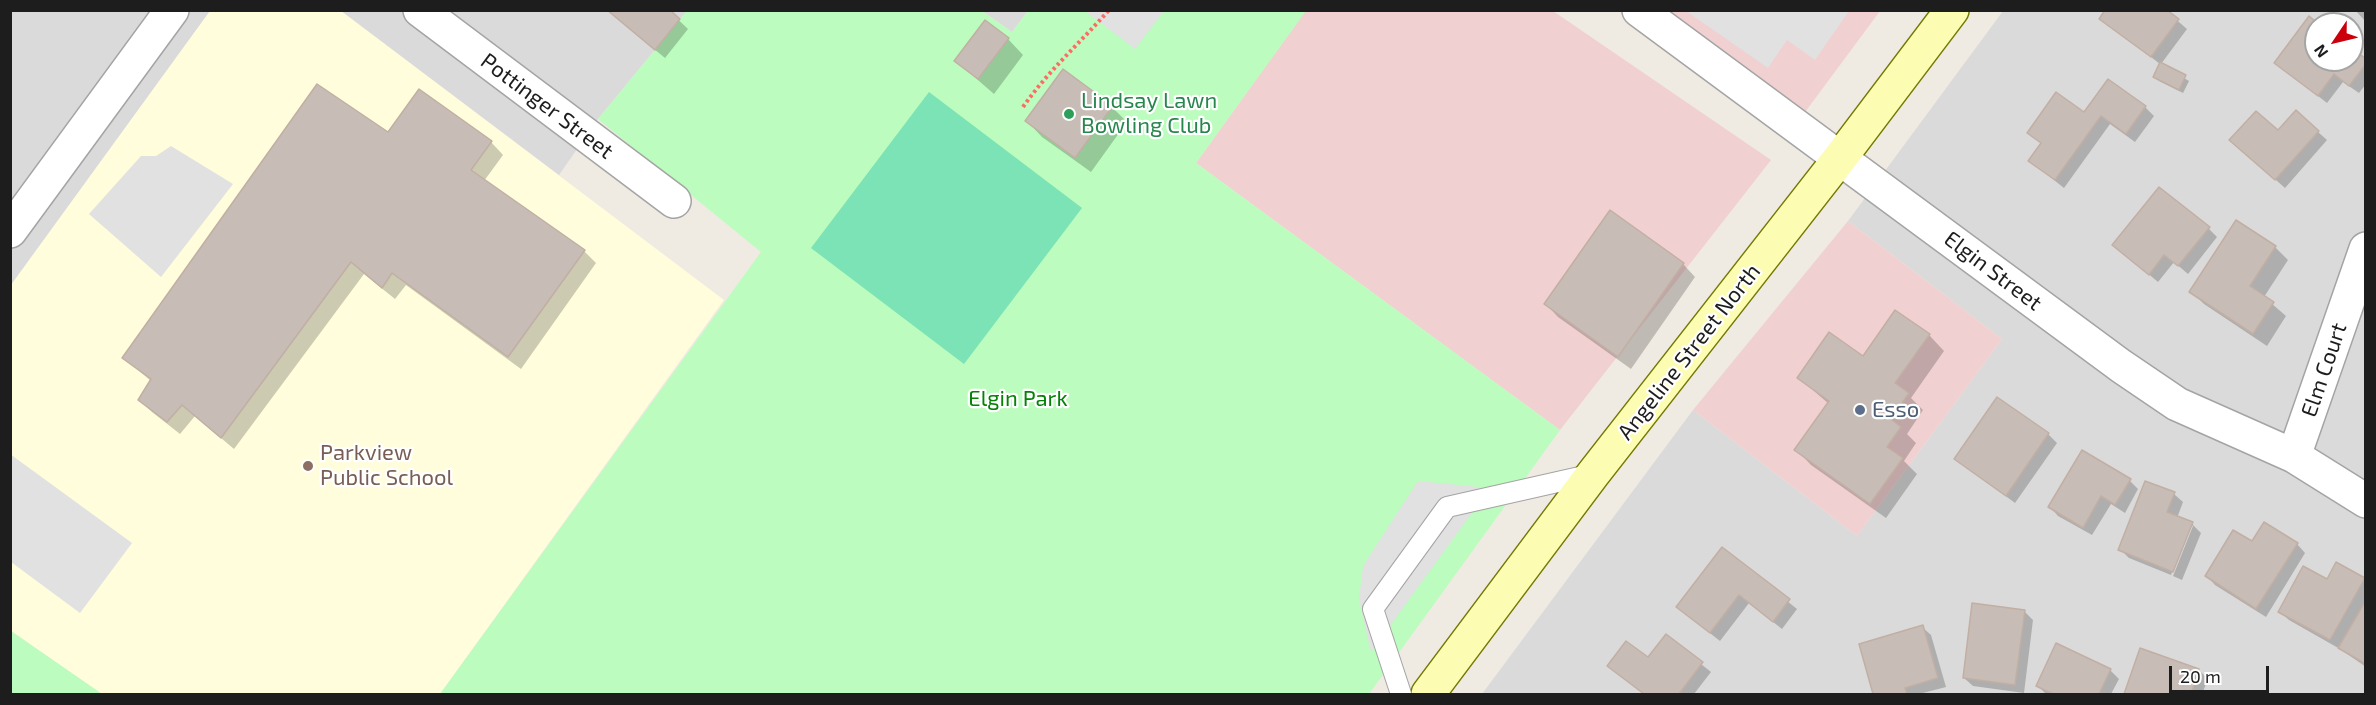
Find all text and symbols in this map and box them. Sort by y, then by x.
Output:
north arrow [2304,12,2364,72]
text: N [2309,41,2332,62]
street label: Pottinger Street [475,48,619,164]
place label: Lindsay Lawn Bowling Club [1081,88,1217,140]
marker: Lindsay Lawn Bowling Club [1062,107,1076,121]
street label: Elgin Street [1939,226,2047,316]
street label: Angeline Street North [1612,259,1766,445]
street label: Elm Court [2296,319,2352,421]
park label: Elgin Park [968,386,1068,412]
place label: Esso [1872,397,1919,423]
marker: Esso [1853,403,1867,417]
place label: Parkview Public School [320,440,453,492]
marker: Parkview Public School [301,459,315,473]
scale bar [2172,654,2272,692]
text: 20 m [2180,665,2221,687]

